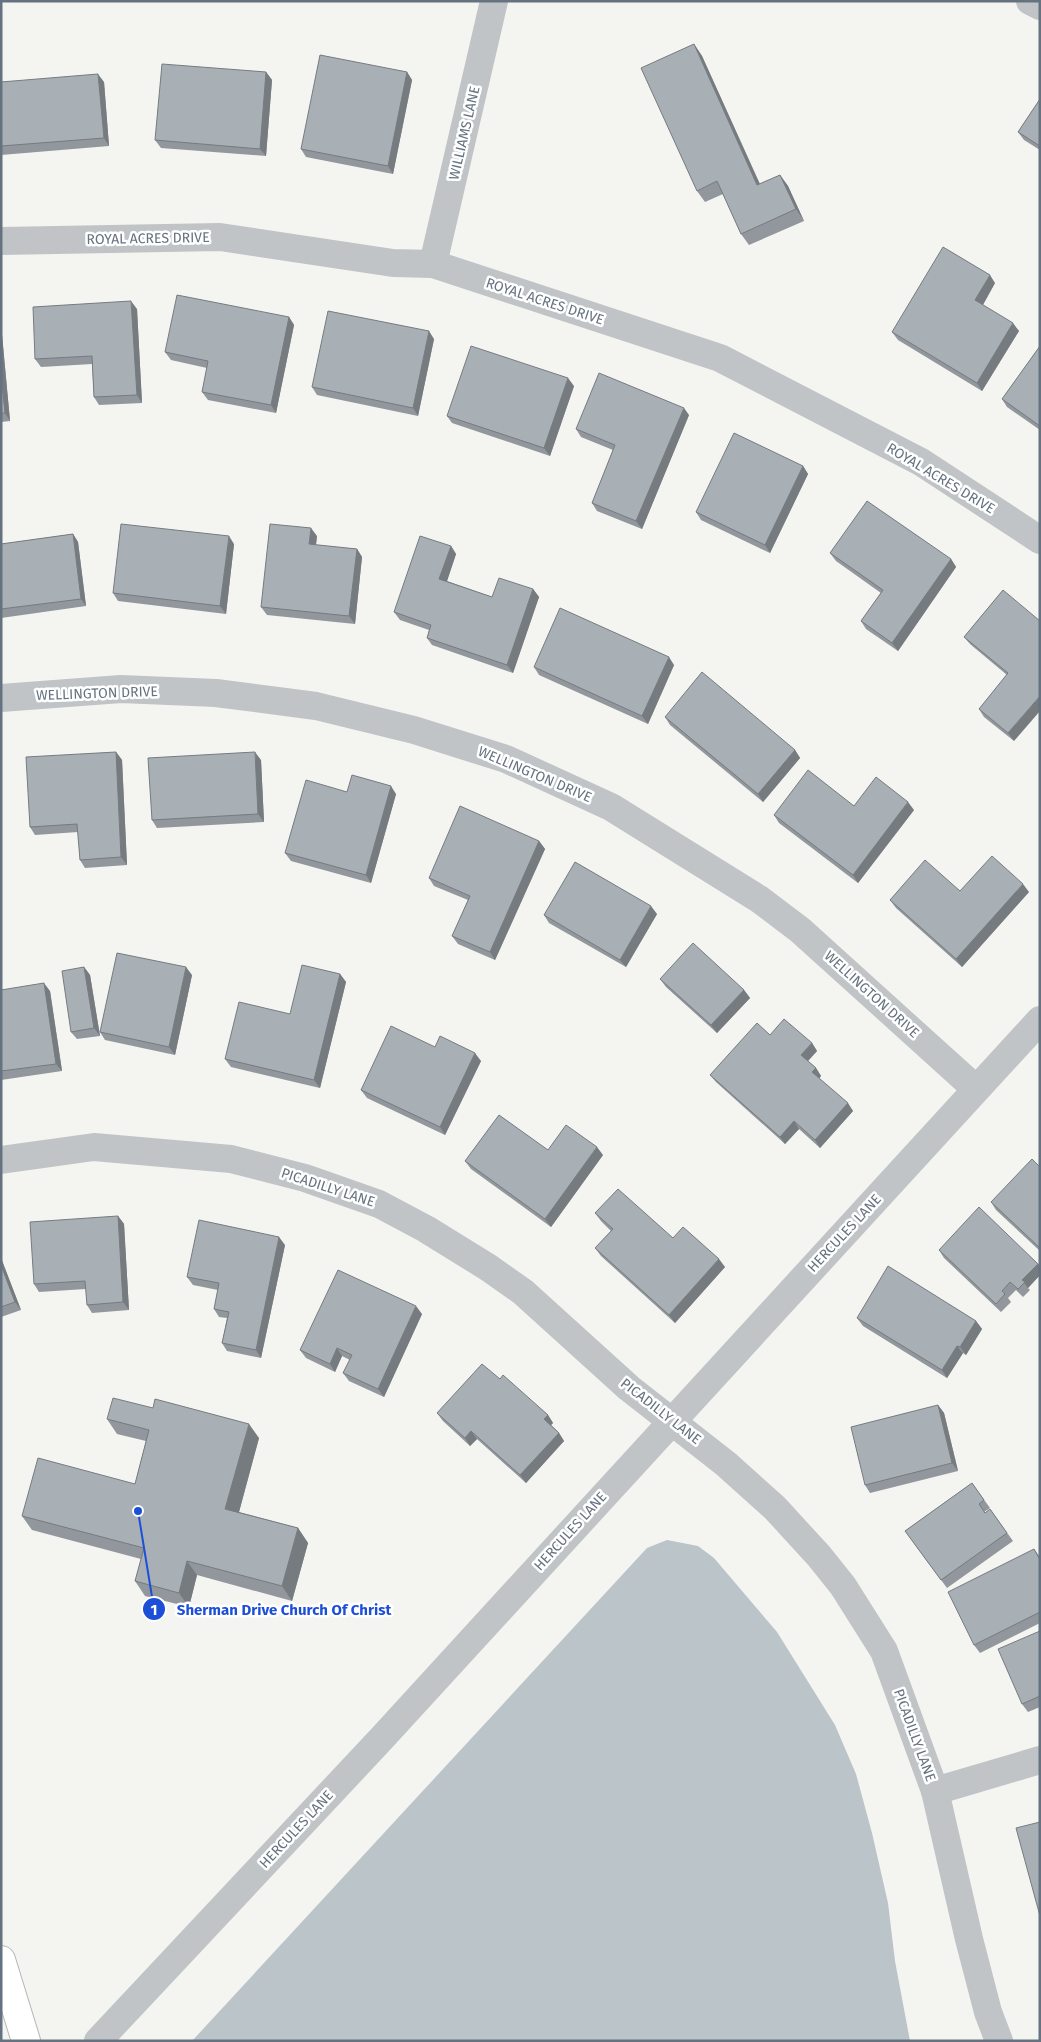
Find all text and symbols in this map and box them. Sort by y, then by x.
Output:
street label: WILLIAMS LANE [445,84,484,182]
street label: ROYAL ACRES DRIVE [86,229,210,248]
street label: ROYAL ACRES DRIVE [484,274,606,329]
street label: ROYAL ACRES DRIVE [884,439,998,517]
street label: WELLINGTON DRIVE [36,683,158,704]
street label: WELLINGTON DRIVE [475,743,594,806]
street label: WELLINGTON DRIVE [821,947,923,1041]
street label: PICADILLY LANE [279,1164,377,1211]
street label: HERCULES LANE [804,1191,885,1276]
street label: PICADILLY LANE [617,1375,704,1448]
street label: HERCULES LANE [531,1488,610,1574]
callout: Sherman Drive Church Of Christ [142,1594,401,1624]
text: 1 [151,1601,157,1619]
text: Sherman Drive Church Of Christ [177,1601,391,1619]
street label: PICADILLY LANE [890,1686,939,1784]
street label: HERCULES LANE [256,1787,337,1872]

